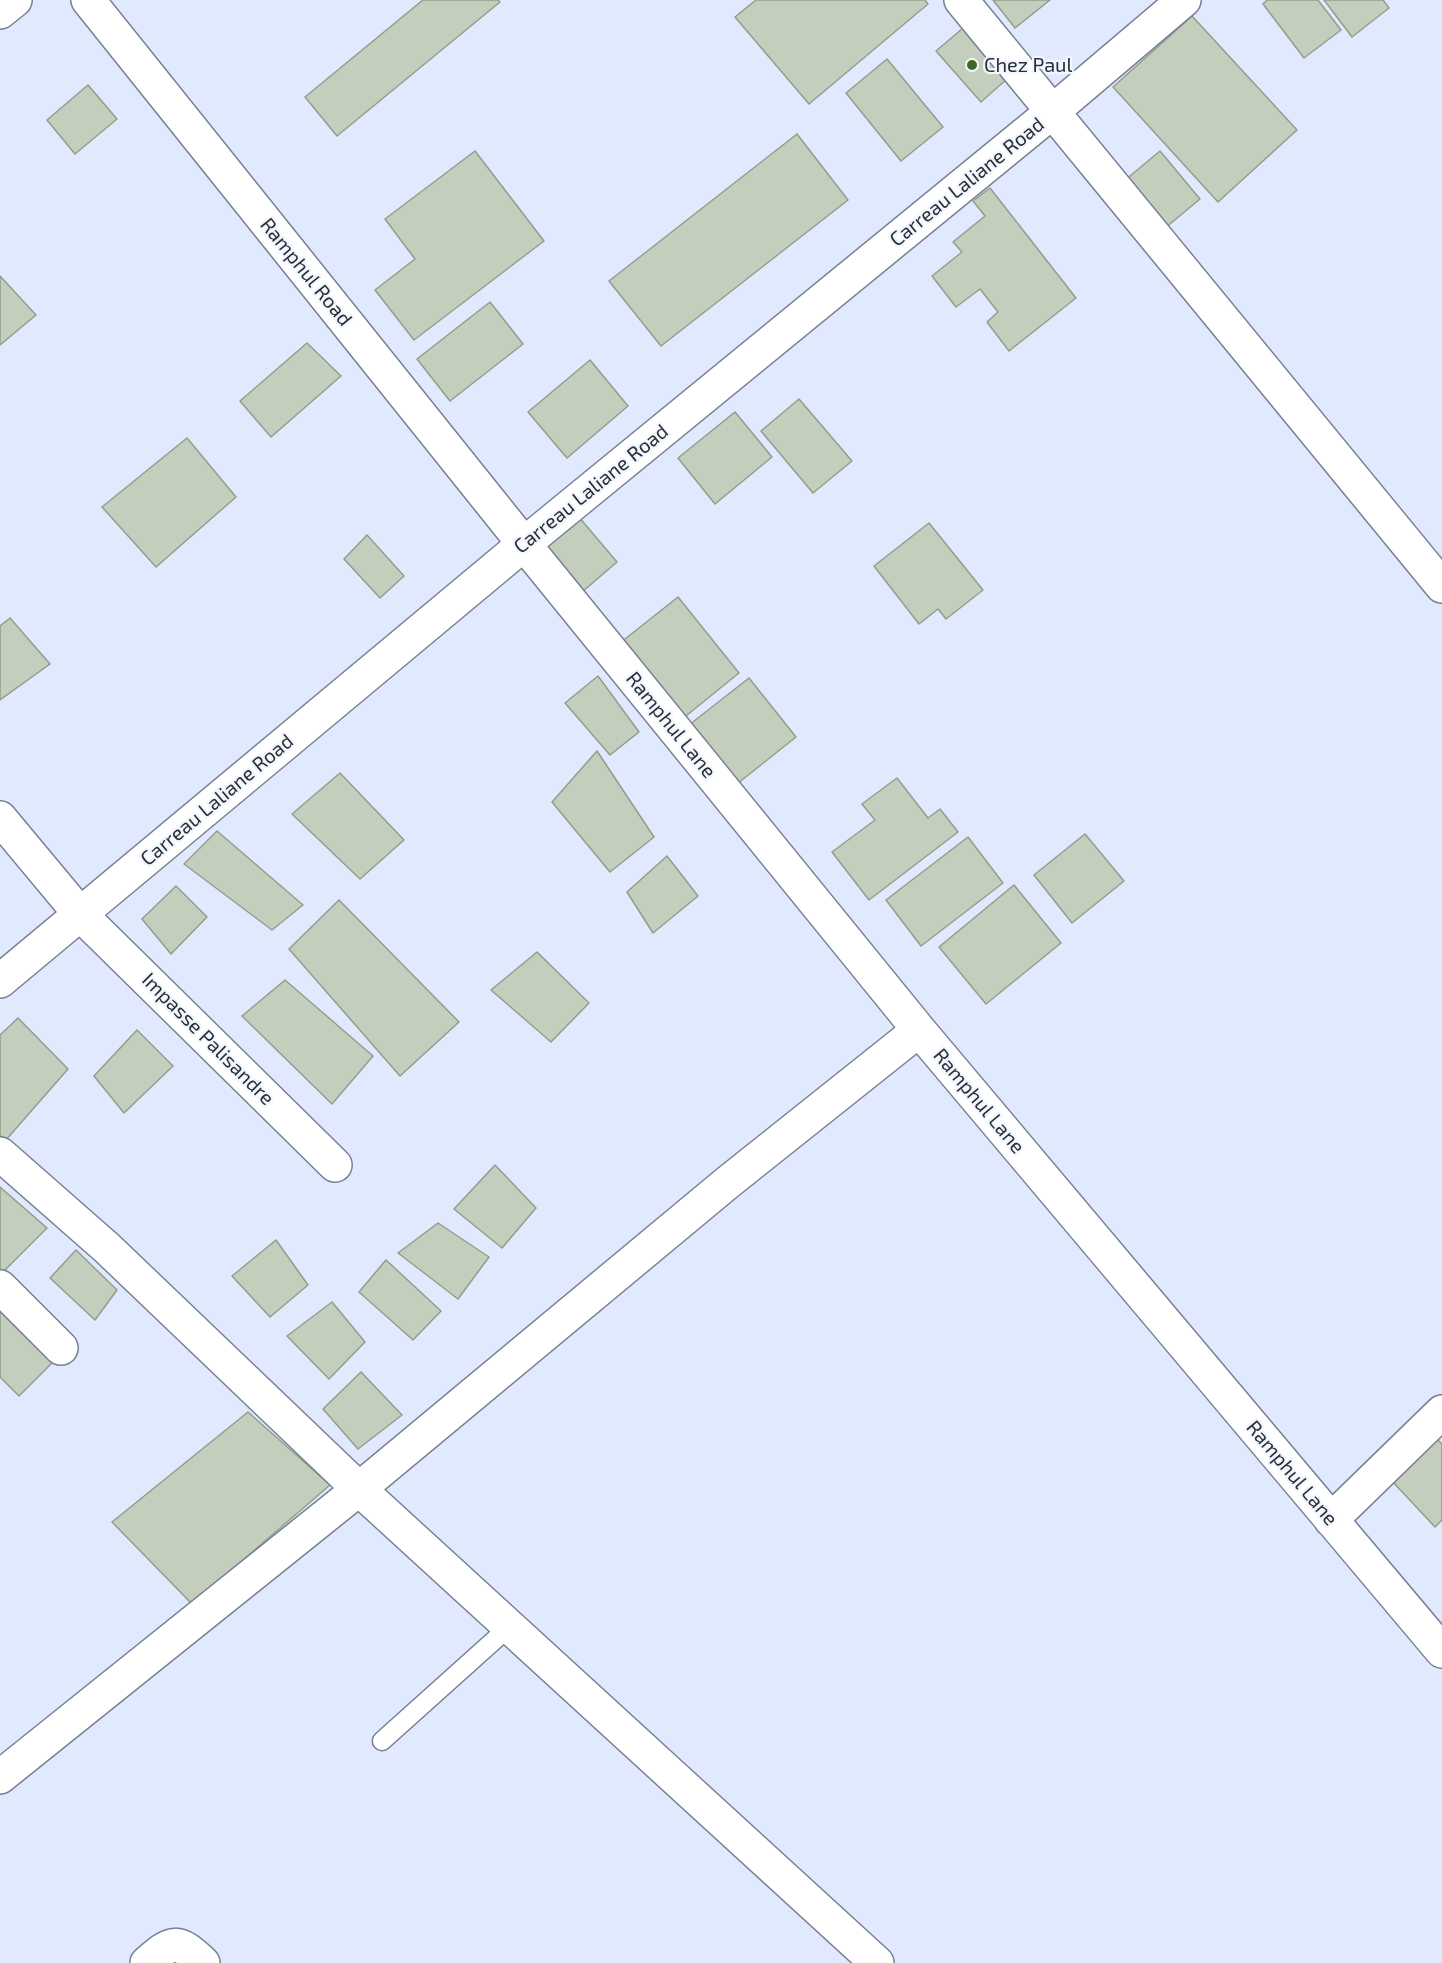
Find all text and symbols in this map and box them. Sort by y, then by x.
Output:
place label: Chez Paul [984,53,1072,77]
marker: Chez Paul [965,58,979,72]
street label: Carreau Laliane Road [885,112,1049,252]
street label: Ramphul Road [255,213,357,331]
street label: Carreau Laliane Road [509,419,673,559]
street label: Ramphul Lane [621,667,721,783]
street label: Carreau Laliane Road [136,729,298,871]
street label: Impasse Palisandre [137,968,279,1110]
street label: Ramphul Lane [928,1044,1030,1158]
street label: Ramphul Lane [1241,1416,1343,1530]

